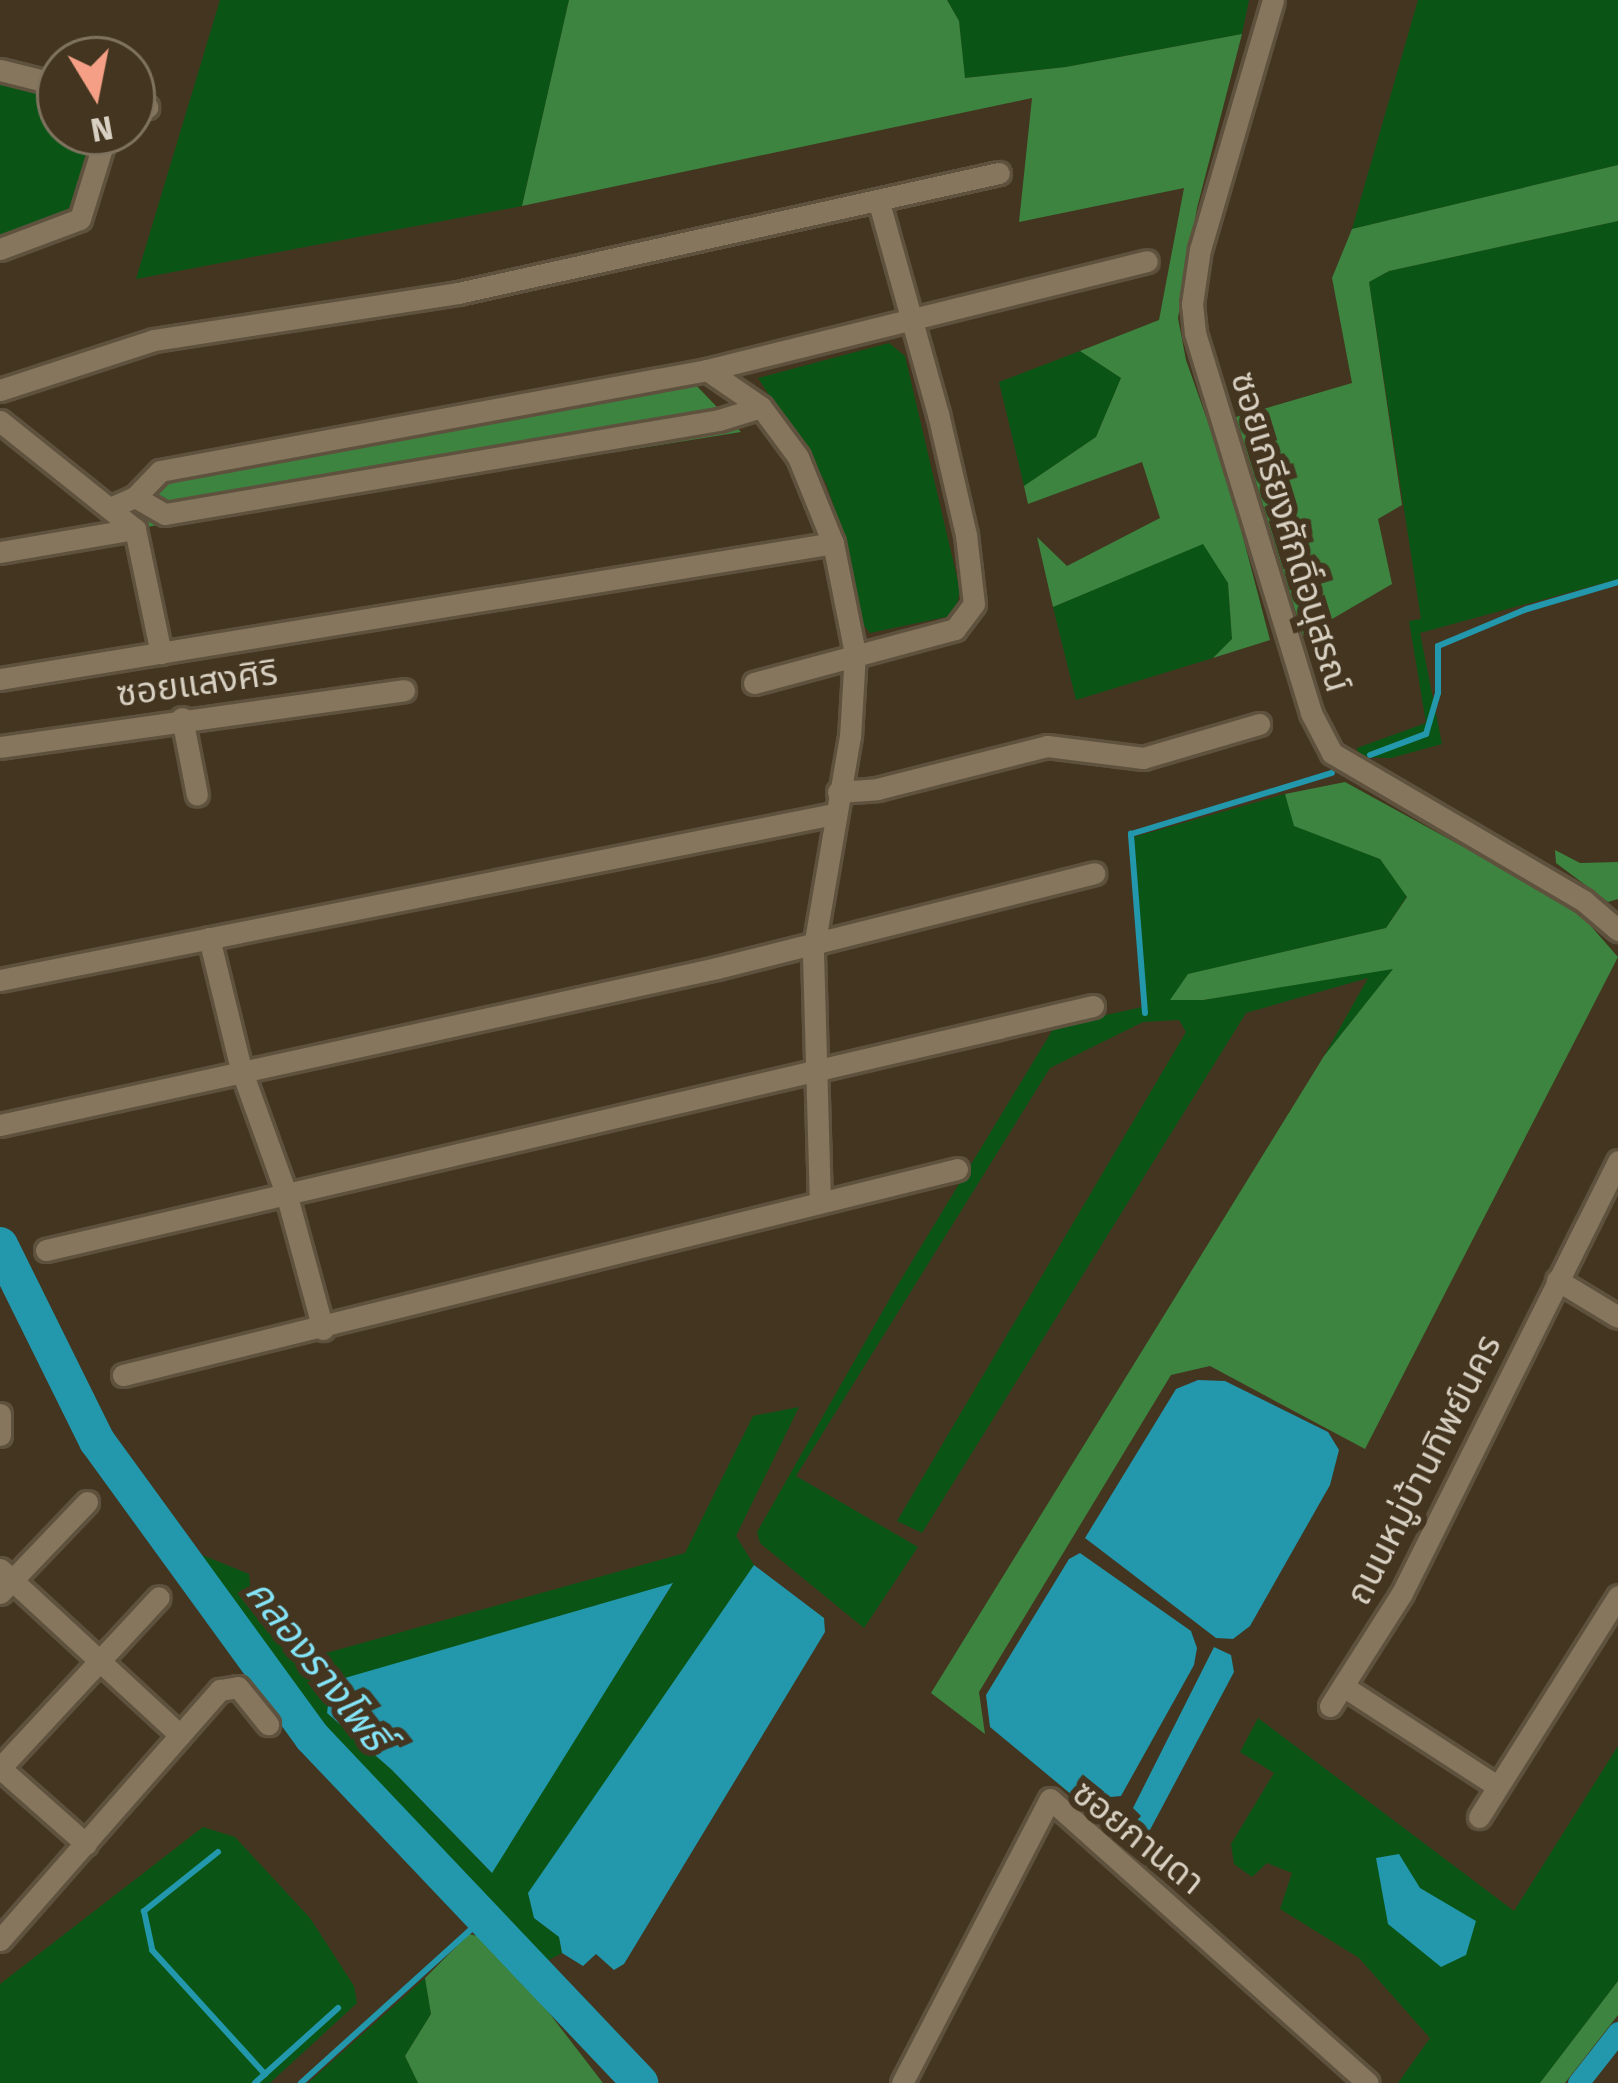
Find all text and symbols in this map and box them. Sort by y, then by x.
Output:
north arrow [36,36,156,156]
text: N [87,107,116,150]
street label: ซอยเกรียงศักดิ์อนุสรณ์ [1221,367,1359,697]
street label: ซอยแสงศิริ [114,651,280,717]
street label: ถนนหมู่บ้านทิพย์นคร [1337,1328,1511,1612]
water label: คลองรางโพธิ์ [235,1570,399,1760]
street label: ซอยกานดา [1063,1772,1213,1904]

